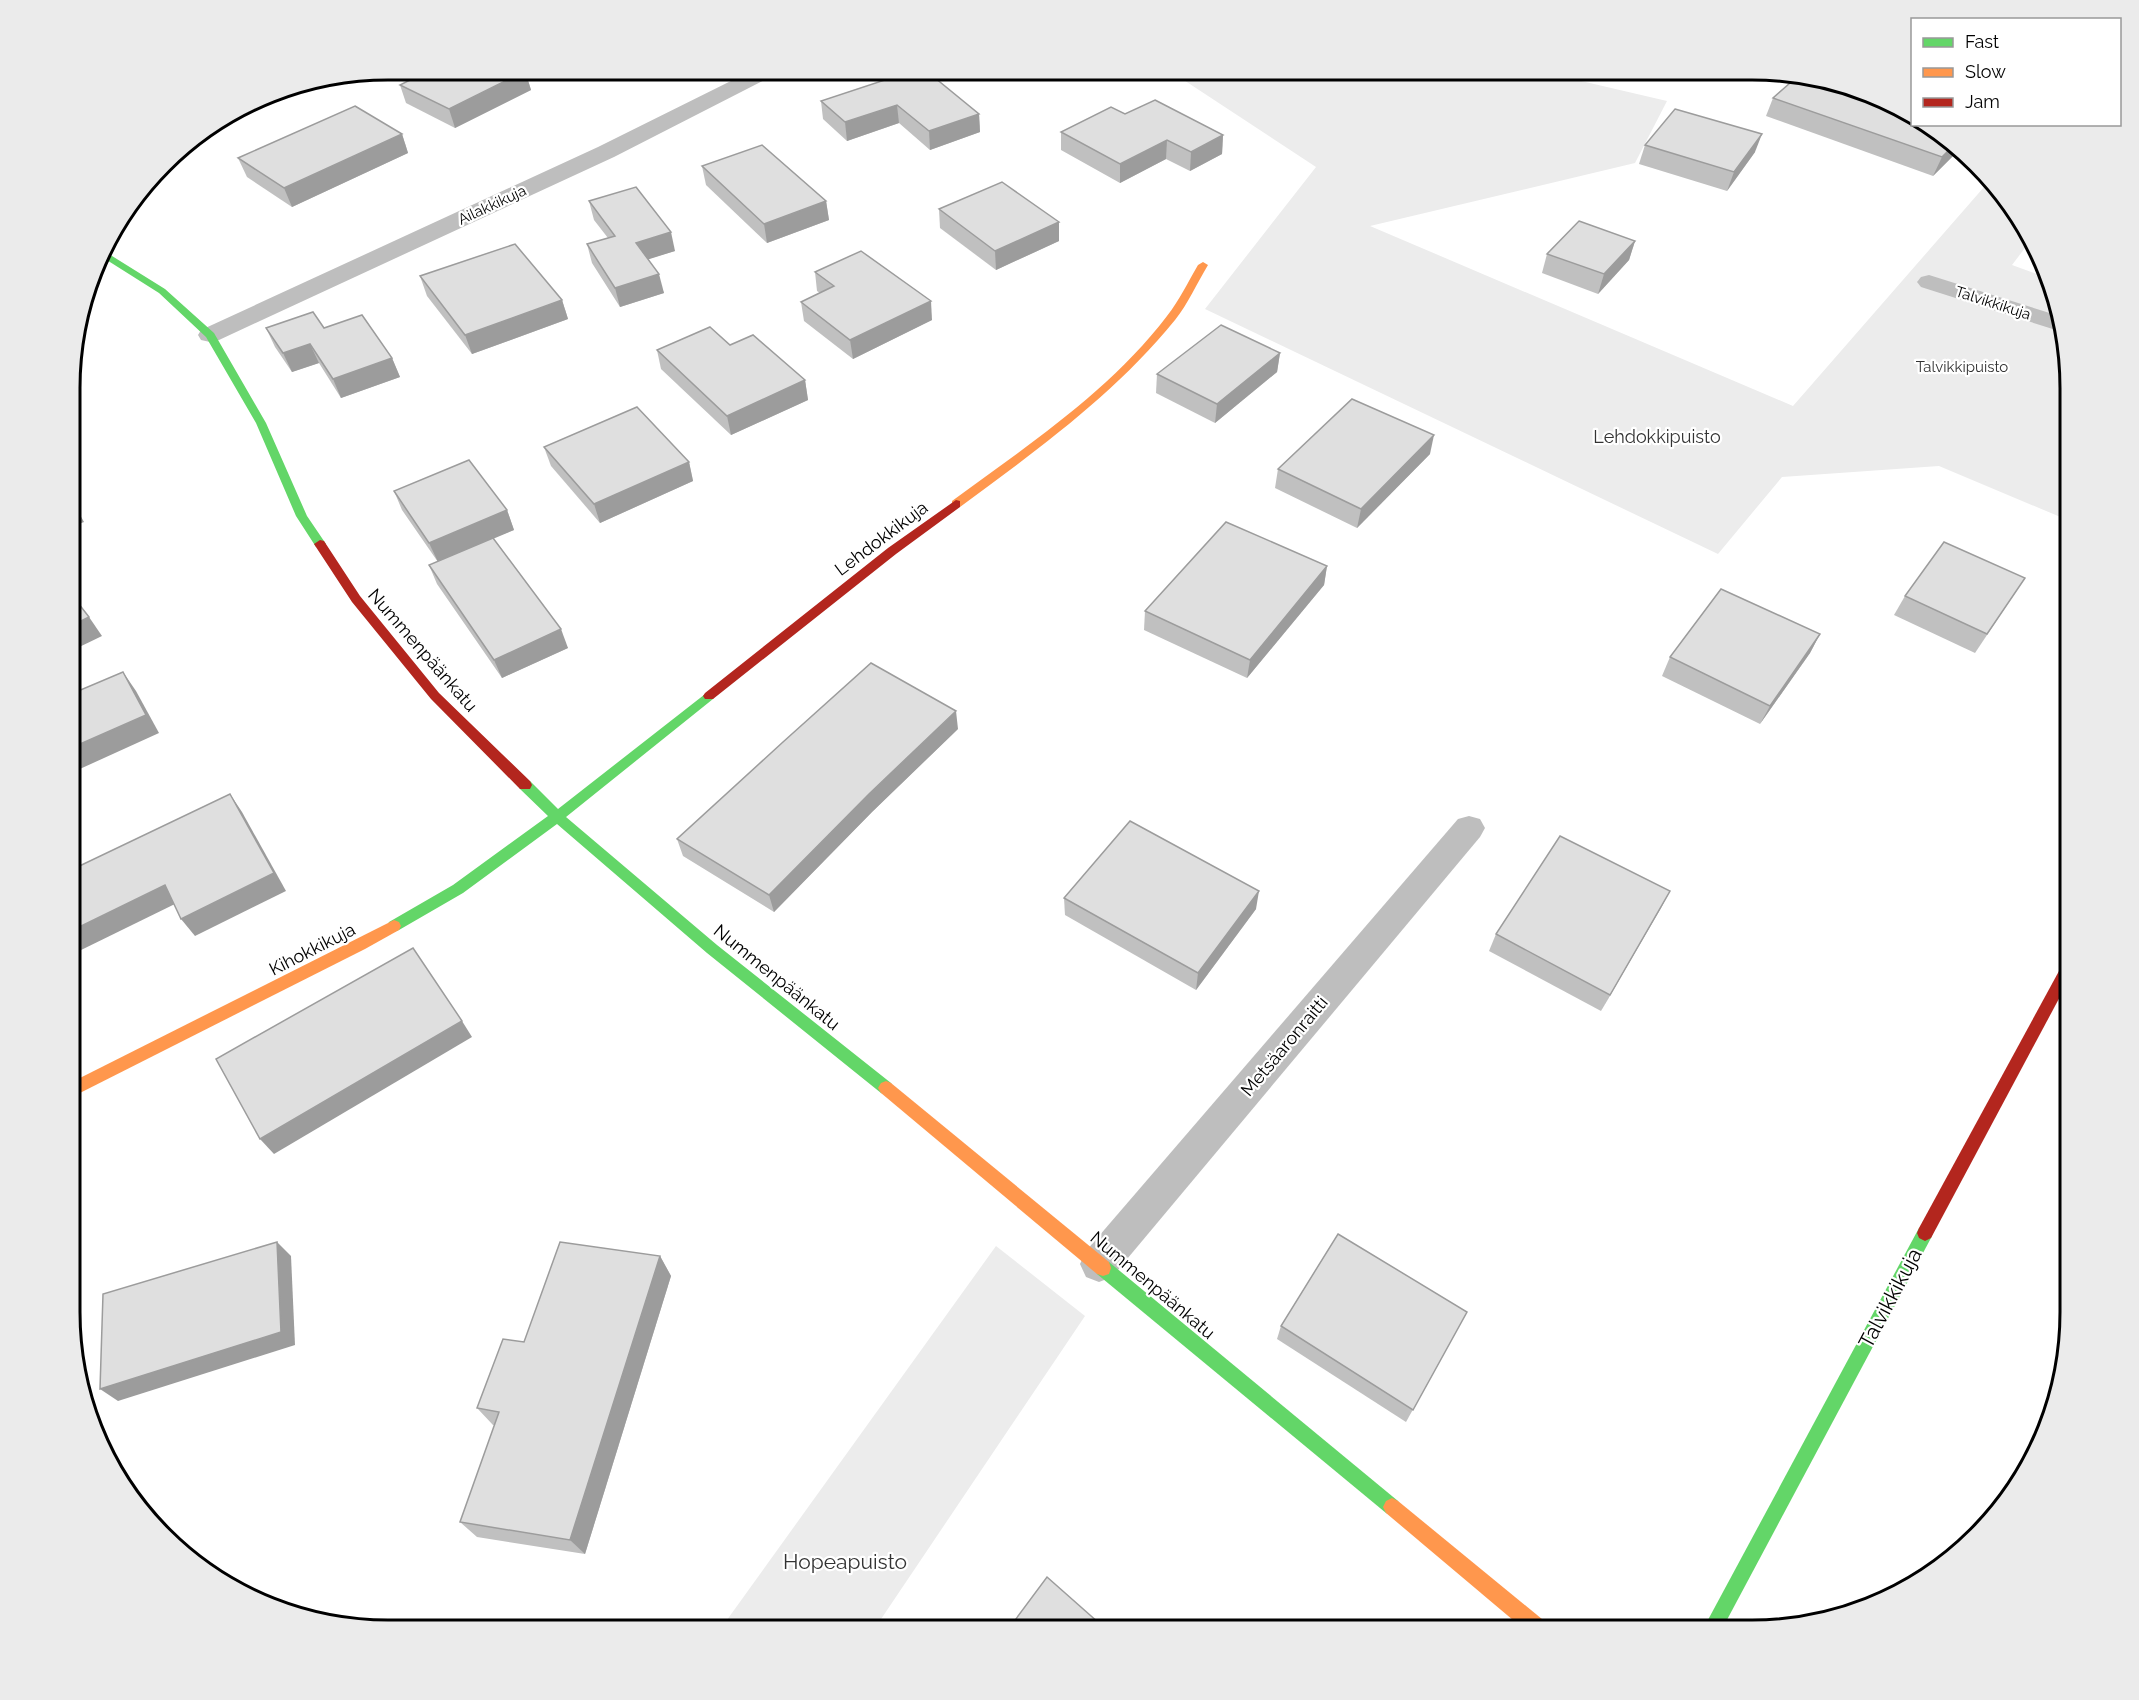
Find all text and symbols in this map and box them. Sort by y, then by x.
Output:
legend [1911,18,2121,126]
text: Fast [1965,31,1999,52]
text: Slow [1965,61,2006,82]
text: Jam [1965,91,2000,112]
street label: Ailakkikuja [455,181,529,229]
street label: Talvikkikuja [1953,282,2033,324]
park label: Talvikkipuisto [1916,358,2008,376]
park label: Lehdokkipuisto [1593,426,1721,447]
street label: Lehdokkikuja [831,496,931,580]
street label: Nummenpäänkatu [364,584,482,716]
street label: Kihokkikuja [265,918,359,980]
street label: Nummenpäänkatu [710,920,844,1034]
street label: Metsäaronraitti [1236,992,1332,1100]
street label: Nummenpäänkatu [1087,1227,1219,1343]
street label: Talvikkikuja [1853,1244,1927,1352]
park label: Hopeapuisto [783,1549,907,1574]

